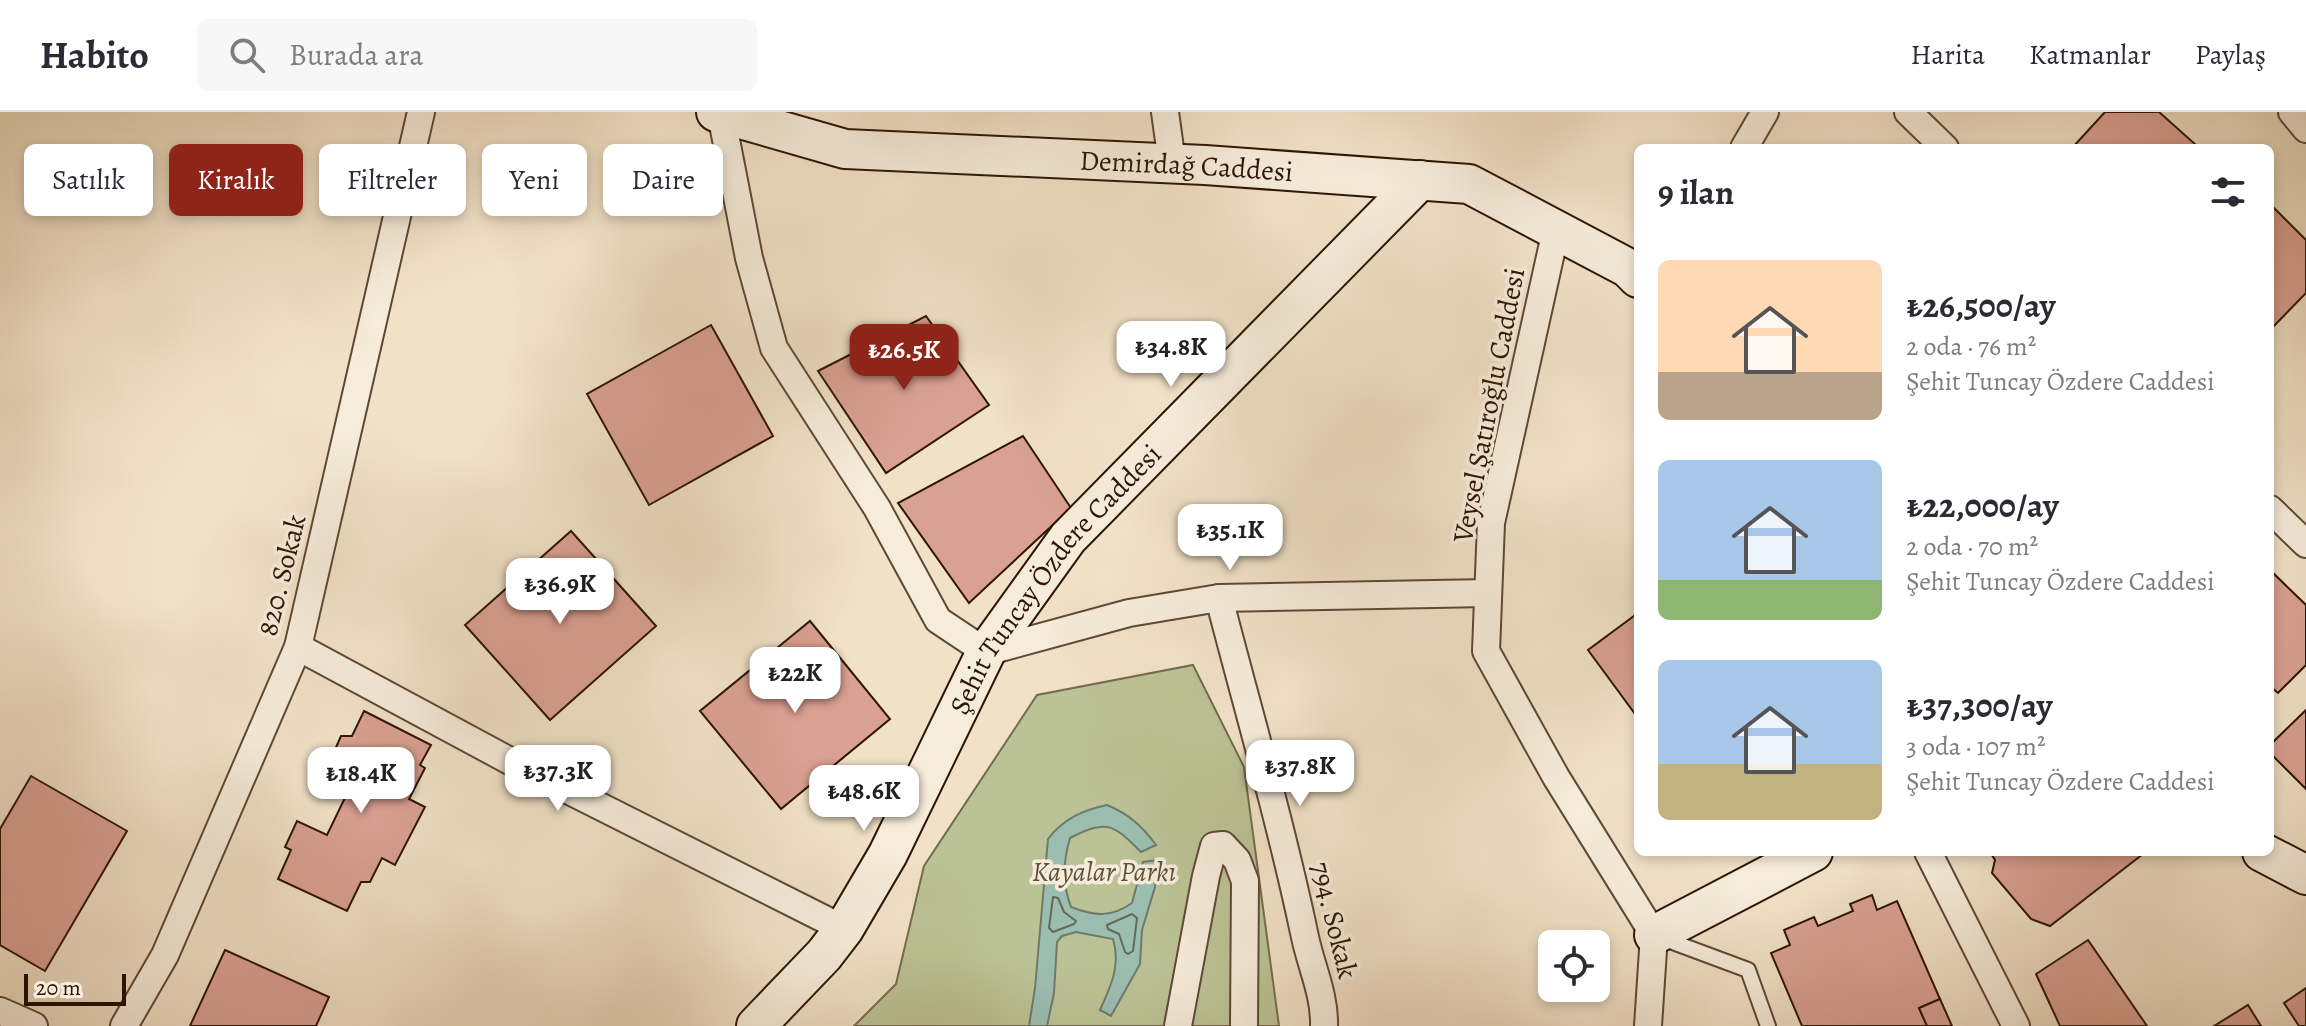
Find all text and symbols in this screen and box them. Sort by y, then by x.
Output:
search box [197,19,757,91]
text: Habito [40,29,149,81]
icon: search [225,33,269,77]
text: Burada ara [289,35,423,75]
text: Harita [1911,36,1985,74]
text: Katmanlar [2029,36,2151,74]
text: Paylaş [2195,36,2266,74]
street label: Demirdağ Caddesi [1079,141,1294,191]
chip: Satılık [24,144,153,216]
chip: Kiralık [169,144,303,216]
chip: Filtreler [319,144,466,216]
chip: Yeni [482,144,587,216]
chip: Daire [603,144,723,216]
text: 9 ilan [1658,169,1734,216]
icon: filters [2206,170,2250,214]
street label: Veysel Şatıroğlu Caddesi [1444,265,1534,547]
text: ₺26,500/ay [1906,282,2056,329]
icon: home [1722,292,1818,388]
pin: ₺34.8K [1106,321,1236,389]
pin: ₺26.5K [839,324,969,392]
text: ₺34.8K [1135,329,1207,364]
text: 2 oda · 76 m² [1906,329,2036,364]
text: ₺26.5K [868,332,940,367]
text: Şehit Tuncay Özdere Caddesi [1906,364,2215,399]
street label: Şehit Tuncay Özdere Caddesi [941,436,1170,721]
text: ₺22,000/ay [1906,482,2059,529]
icon: home [1722,492,1818,588]
pin: ₺35.1K [1165,504,1295,572]
street label: 820. Sokak [249,510,315,640]
text: ₺35.1K [1196,512,1264,547]
text: 2 oda · 70 m² [1906,529,2038,564]
pin: ₺36.9K [495,558,625,626]
text: Şehit Tuncay Özdere Caddesi [1906,564,2215,599]
text: ₺36.9K [524,566,596,601]
pin: ₺22K [748,647,842,715]
text: ₺22K [768,655,822,690]
text: ₺37,300/ay [1906,682,2053,729]
icon: home [1722,692,1818,788]
text: 3 oda · 107 m² [1906,729,2045,764]
pin: ₺37.8K [1235,740,1365,808]
pin: ₺37.3K [493,745,623,813]
pin: ₺18.4K [296,747,426,815]
text: ₺37.8K [1264,748,1336,783]
text: ₺37.3K [523,753,593,788]
text: ₺18.4K [326,755,396,790]
text: Şehit Tuncay Özdere Caddesi [1906,764,2215,799]
pin: ₺48.6K [799,765,929,833]
text: ₺48.6K [827,773,901,808]
park label: Kayalar Parkı [1032,853,1176,891]
street label: 794. Sokak [1301,858,1367,983]
map controls [1538,930,1610,1002]
button: locate [1538,930,1610,1002]
scale bar [24,970,126,1006]
text: 20 m [36,973,81,1003]

